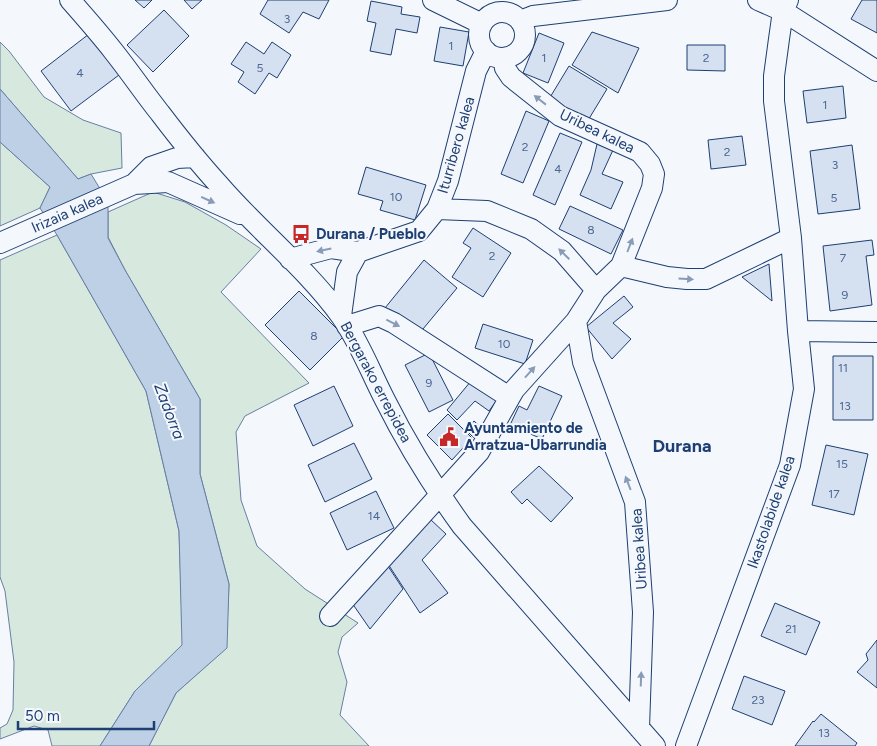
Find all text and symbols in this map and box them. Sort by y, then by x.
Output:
house number: 3 [284,12,290,26]
house number: 1 [449,39,453,53]
house number: 1 [542,51,546,65]
house number: 2 [703,51,709,65]
house number: 5 [257,61,264,75]
house number: 4 [76,66,84,80]
street label: Iturribero kalea [434,94,478,196]
one-way arrow [534,95,547,106]
house number: 1 [823,98,827,112]
street label: Uribea kalea [556,105,638,157]
house number: 2 [522,140,528,154]
house number: 2 [724,145,730,159]
house number: 3 [832,158,838,172]
house number: 4 [554,162,562,176]
street label: Irizaia kalea [28,189,106,237]
house number: 10 [390,190,403,204]
house number: 5 [831,191,838,205]
one-way arrow [201,196,215,204]
bus stop icon: Durana / Pueblo [290,223,312,245]
house number: 8 [587,223,595,237]
place label: Durana / Pueblo [316,225,426,243]
one-way arrow [626,238,634,252]
one-way arrow [316,246,331,254]
one-way arrow [558,248,570,260]
house number: 2 [489,249,495,263]
house number: 7 [840,251,847,265]
one-way arrow [678,275,694,283]
house number: 9 [842,288,849,302]
street label: Bergarako errepidea [336,318,416,446]
one-way arrow [386,319,400,327]
house number: 8 [310,329,318,343]
house number: 10 [498,337,511,351]
house number: 11 [838,361,848,375]
one-way arrow [524,366,536,378]
house number: 9 [426,376,433,390]
water label: Zadorra [150,380,189,442]
house number: 13 [839,399,851,413]
place label: Ayuntamiento de Arratzua-Ubarrundia [464,419,607,454]
public building icon: Ayuntamiento de Arratzua-Ubarrundia [438,426,460,448]
district label: Durana [652,435,712,457]
street label: Ikastolabide kalea [743,453,799,571]
house number: 15 [836,457,848,471]
one-way arrow [624,476,632,490]
house number: 17 [828,487,840,501]
street label: Uribea kalea [627,508,651,590]
house number: 14 [368,509,381,523]
house number: 21 [785,622,797,636]
one-way arrow [637,671,645,687]
house number: 23 [751,693,765,707]
scale bar [18,698,154,730]
text: 50 m [25,707,60,725]
house number: 13 [818,726,830,740]

